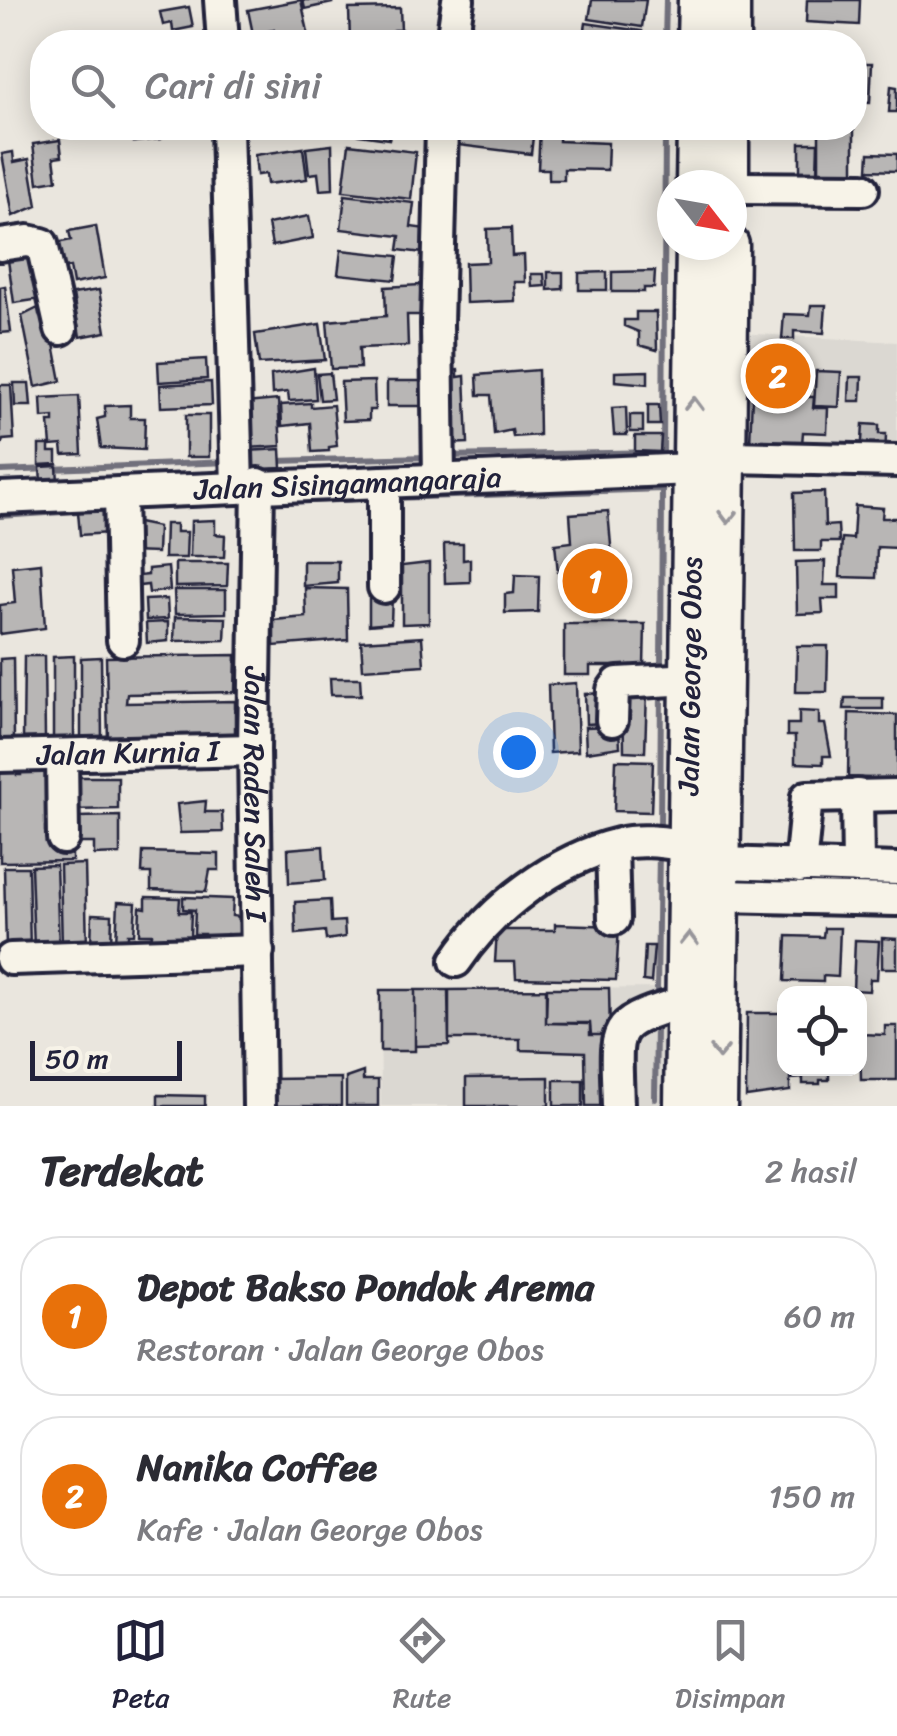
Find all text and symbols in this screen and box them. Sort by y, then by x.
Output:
search box [30,30,867,140]
text: Cari di sini [145,52,321,119]
icon: search [65,58,120,113]
north arrow [657,170,747,260]
pin: 2 [746,338,810,414]
one-way arrow [683,395,704,411]
street label: Jalan Sisingamangaraja [192,450,502,517]
one-way arrow [717,510,738,526]
pin: 1 [562,544,628,618]
street label: Jalan George Obos [661,556,719,797]
street label: Jalan Raden Saleh I [227,665,283,924]
street label: Jalan Kurnia I [35,724,222,782]
your location [493,727,544,778]
one-way arrow [678,930,699,946]
map controls [777,986,867,1076]
button: locate [777,986,867,1076]
text: 50 m [45,1034,109,1083]
scale bar [30,1036,182,1080]
one-way arrow [708,1045,729,1061]
text: Terdekat [40,1134,204,1208]
text: 2 hasil [765,1143,857,1200]
text: Depot Bakso Pondok Arema [137,1254,594,1321]
text: 1 [68,1288,81,1345]
text: 60 m [784,1288,855,1345]
text: Restoran · Jalan George Obos [137,1321,544,1378]
text: Nanika Coffee [137,1434,377,1501]
text: 2 [65,1468,84,1525]
text: 150 m [769,1468,855,1525]
text: Kafe · Jalan George Obos [137,1501,483,1558]
tab: Peta [112,1613,169,1722]
tab: Rute [393,1613,451,1722]
tab: Disimpan [675,1613,785,1722]

